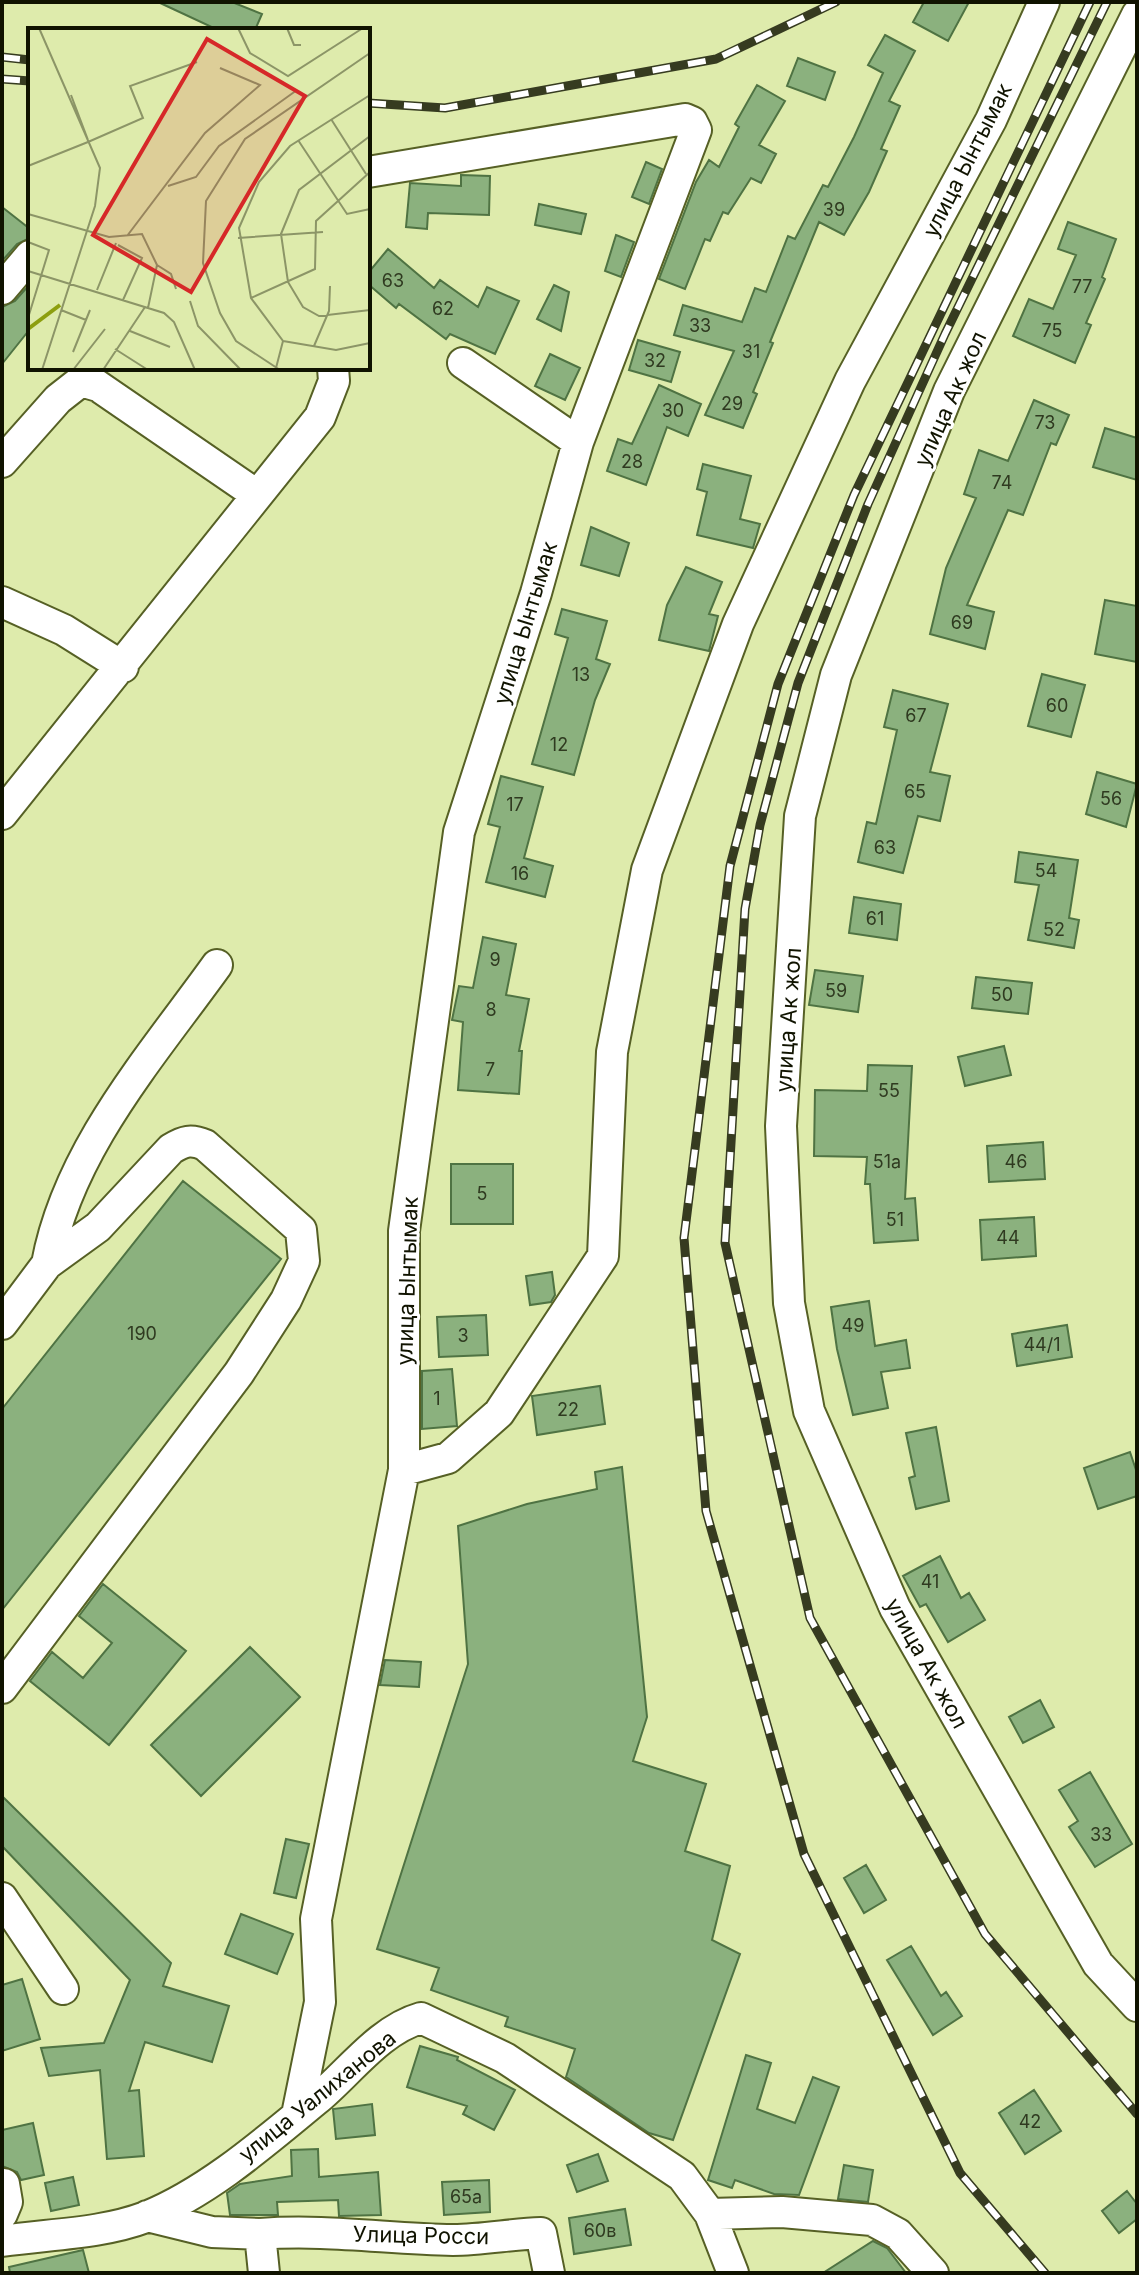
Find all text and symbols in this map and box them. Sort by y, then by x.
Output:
inset map [28,28,370,370]
street label: улица Ынтымак [917,79,1017,241]
house number: 39 [823,199,845,220]
house number: 63 [382,270,404,291]
house number: 77 [1072,276,1092,297]
house number: 62 [432,298,454,319]
house number: 33 [689,315,711,336]
house number: 75 [1042,320,1062,341]
street label: улица Ак жол [909,327,991,471]
house number: 31 [742,341,760,362]
house number: 32 [644,350,666,371]
house number: 29 [721,393,743,414]
house number: 30 [662,400,684,421]
house number: 73 [1034,412,1056,433]
house number: 28 [621,451,643,472]
house number: 74 [992,472,1012,493]
street label: улица Ынтымак [488,538,562,708]
house number: 69 [951,612,973,633]
house number: 13 [572,664,590,685]
house number: 60 [1046,695,1068,716]
house number: 67 [905,705,927,726]
house number: 12 [550,734,568,755]
house number: 65 [904,781,926,802]
house number: 56 [1100,788,1122,809]
house number: 17 [506,794,524,815]
house number: 63 [874,837,896,858]
house number: 54 [1035,860,1057,881]
house number: 16 [511,863,529,884]
house number: 61 [866,908,884,929]
house number: 52 [1043,919,1065,940]
street label: улица Ак жол [770,947,806,1093]
house number: 9 [489,949,501,970]
house number: 59 [825,980,847,1001]
house number: 50 [991,984,1013,1005]
house number: 8 [485,999,497,1020]
house number: 7 [485,1059,495,1080]
house number: 55 [878,1080,900,1101]
house number: 51а [873,1151,901,1172]
house number: 46 [1005,1151,1027,1172]
house number: 5 [477,1183,487,1204]
street label: улица Ынтымак [391,1196,423,1366]
house number: 51 [886,1209,904,1230]
house number: 44 [996,1227,1020,1248]
house number: 49 [842,1315,864,1336]
house number: 190 [127,1323,157,1344]
house number: 3 [457,1325,469,1346]
house number: 44/1 [1023,1334,1061,1355]
house number: 1 [433,1388,441,1409]
house number: 22 [557,1399,579,1420]
house number: 41 [921,1571,939,1592]
street label: улица Ак жол [880,1593,974,1733]
house number: 33 [1090,1824,1112,1845]
street label: улица Уалиханова [233,2025,401,2167]
house number: 42 [1019,2111,1041,2132]
house number: 65а [450,2186,482,2207]
house number: 60в [584,2220,616,2241]
street label: Улица Росси [353,2221,489,2249]

